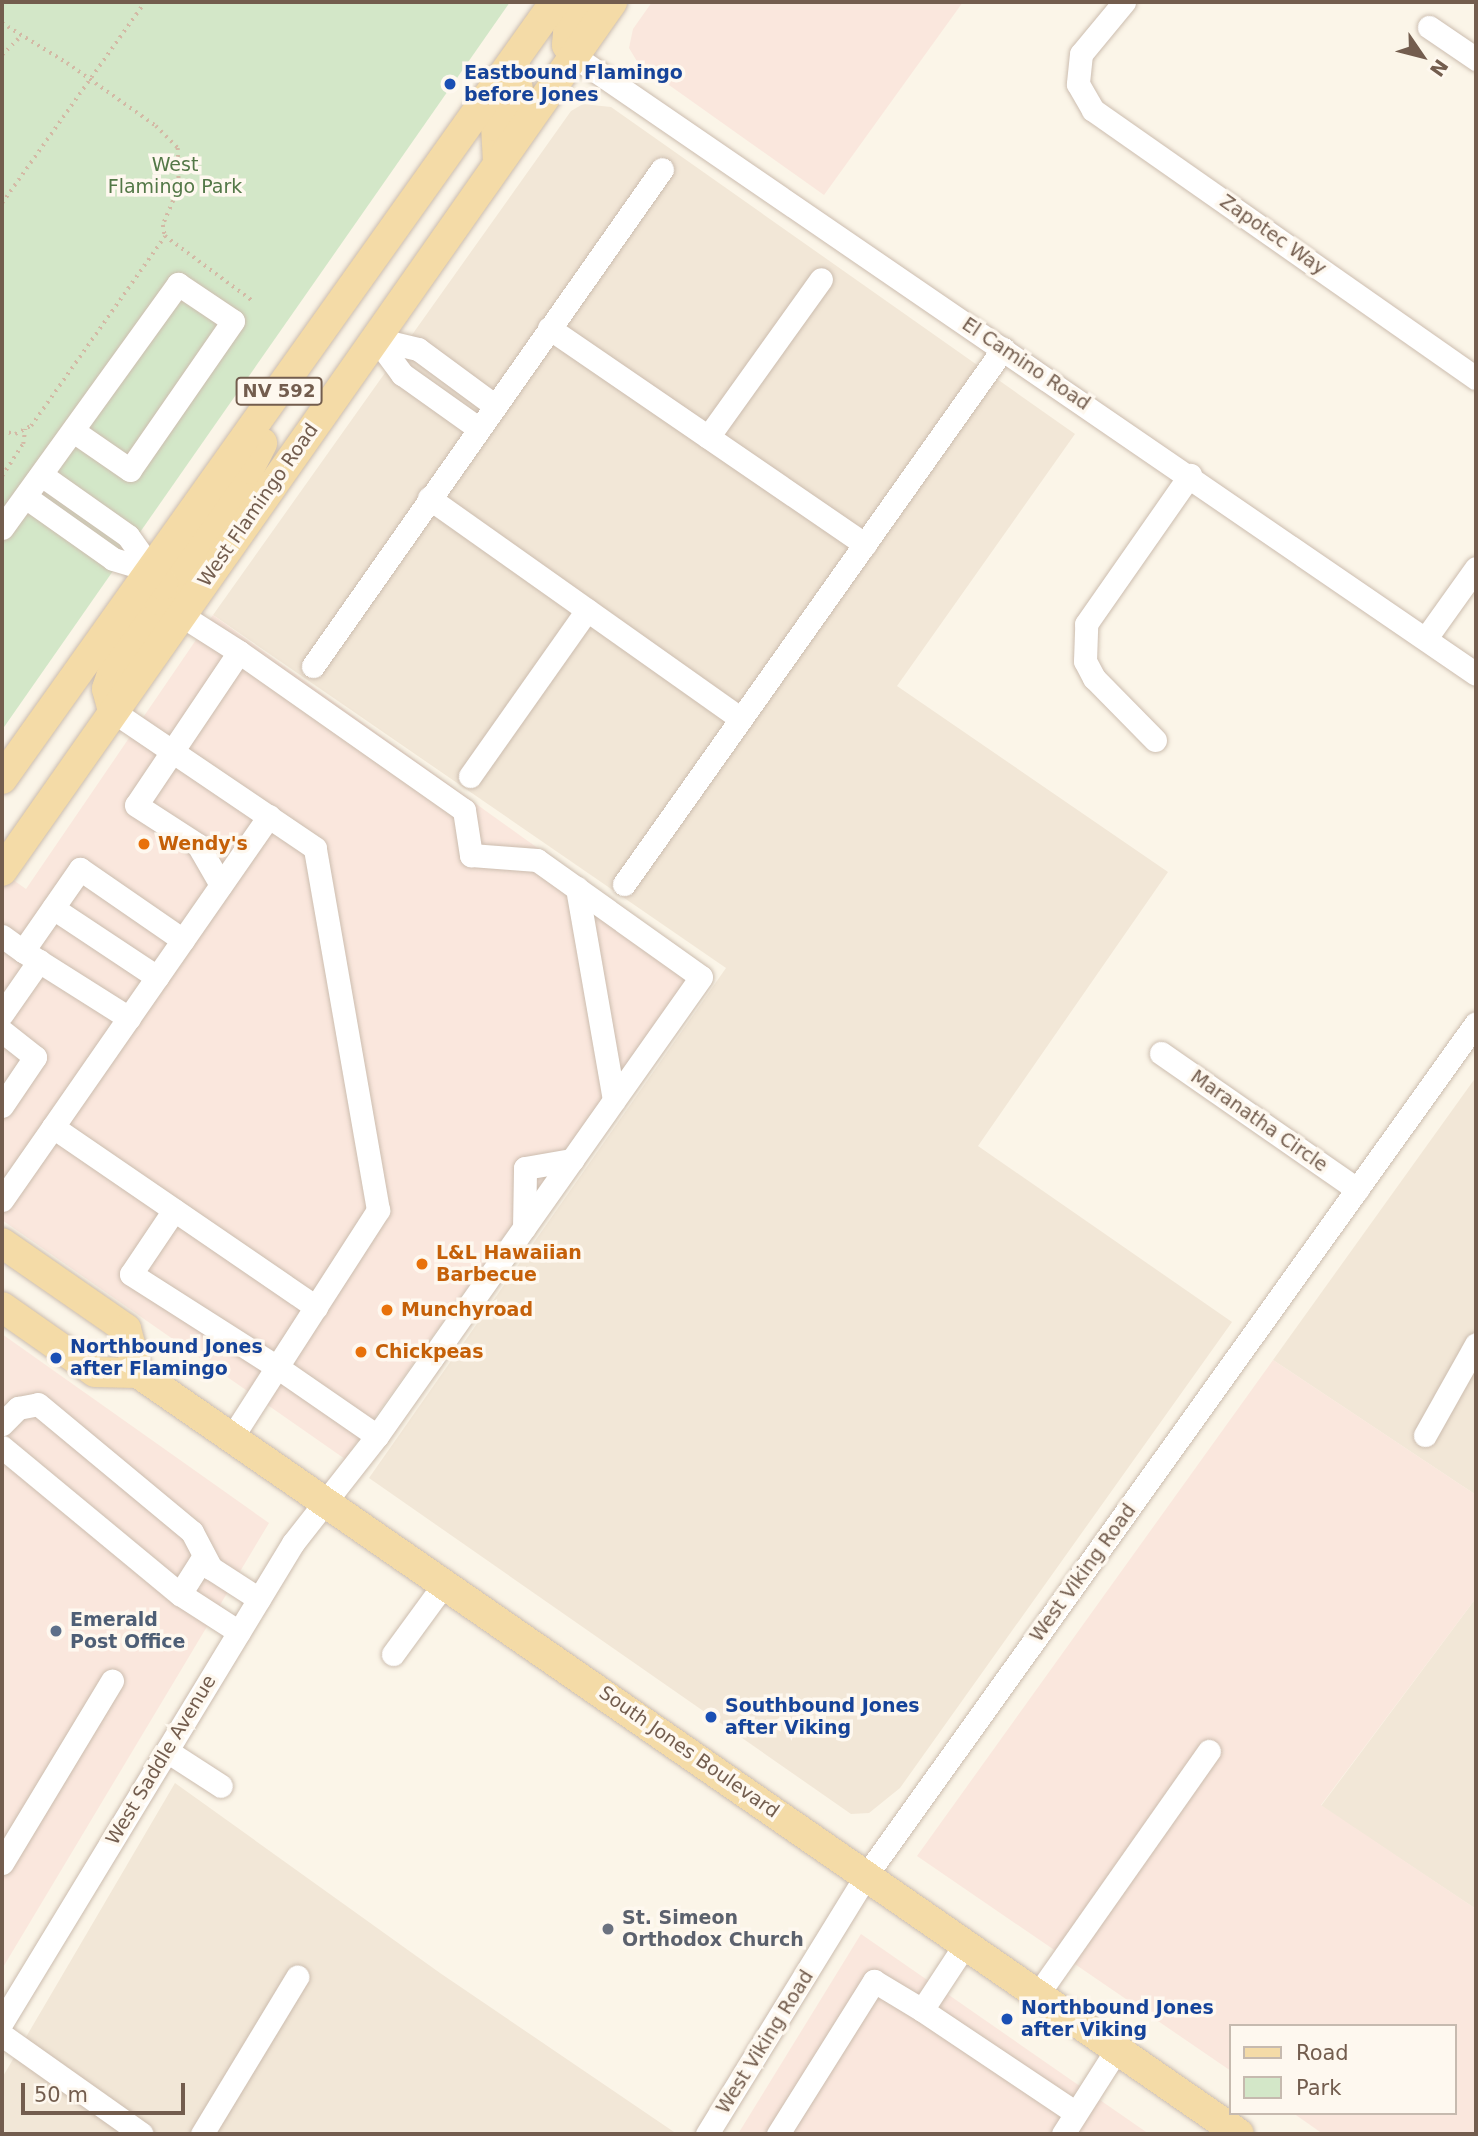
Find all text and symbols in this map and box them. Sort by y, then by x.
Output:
north arrow [1387,21,1457,91]
text: N [1426,55,1453,81]
place label: Eastbound Flamingo before Jones [464,62,683,106]
marker: Eastbound Flamingo before Jones [442,76,458,92]
park label: West Flamingo Park [108,154,242,198]
street label: Zapotec Way [1215,190,1331,280]
street label: El Camino Road [958,313,1094,415]
road number: NV 592 [235,376,323,405]
street label: West Flamingo Road [193,419,323,591]
place label: Wendy's [158,833,248,855]
marker: Wendy's [136,836,152,852]
street label: Maranatha Circle [1186,1065,1332,1177]
place label: L&L Hawaiian Barbecue [436,1242,582,1286]
marker: L&L Hawaiian Barbecue [414,1256,430,1272]
place label: Munchyroad [401,1299,533,1321]
marker: Munchyroad [379,1302,395,1318]
place label: Northbound Jones after Flamingo [70,1336,263,1380]
place label: Chickpeas [375,1341,483,1363]
marker: Chickpeas [353,1344,369,1360]
marker: Northbound Jones after Flamingo [48,1350,64,1366]
street label: West Viking Road [1025,1500,1141,1646]
place label: Emerald Post Office [70,1609,185,1653]
marker: Emerald Post Office [48,1623,64,1639]
street label: West Saddle Avenue [101,1671,221,1849]
street label: South Jones Boulevard [595,1681,783,1823]
place label: Southbound Jones after Viking [725,1695,920,1739]
marker: Southbound Jones after Viking [703,1709,719,1725]
place label: St. Simeon Orthodox Church [622,1907,804,1951]
marker: St. Simeon Orthodox Church [600,1921,616,1937]
street label: West Viking Road [712,1966,818,2118]
place label: Northbound Jones after Viking [1021,1997,1214,2041]
marker: Northbound Jones after Viking [999,2011,1015,2027]
legend [1230,2024,1457,2115]
text: Road [1296,2041,1349,2065]
scale bar [24,2070,189,2114]
text: Park [1296,2076,1341,2100]
text: 50 m [34,2083,88,2107]

